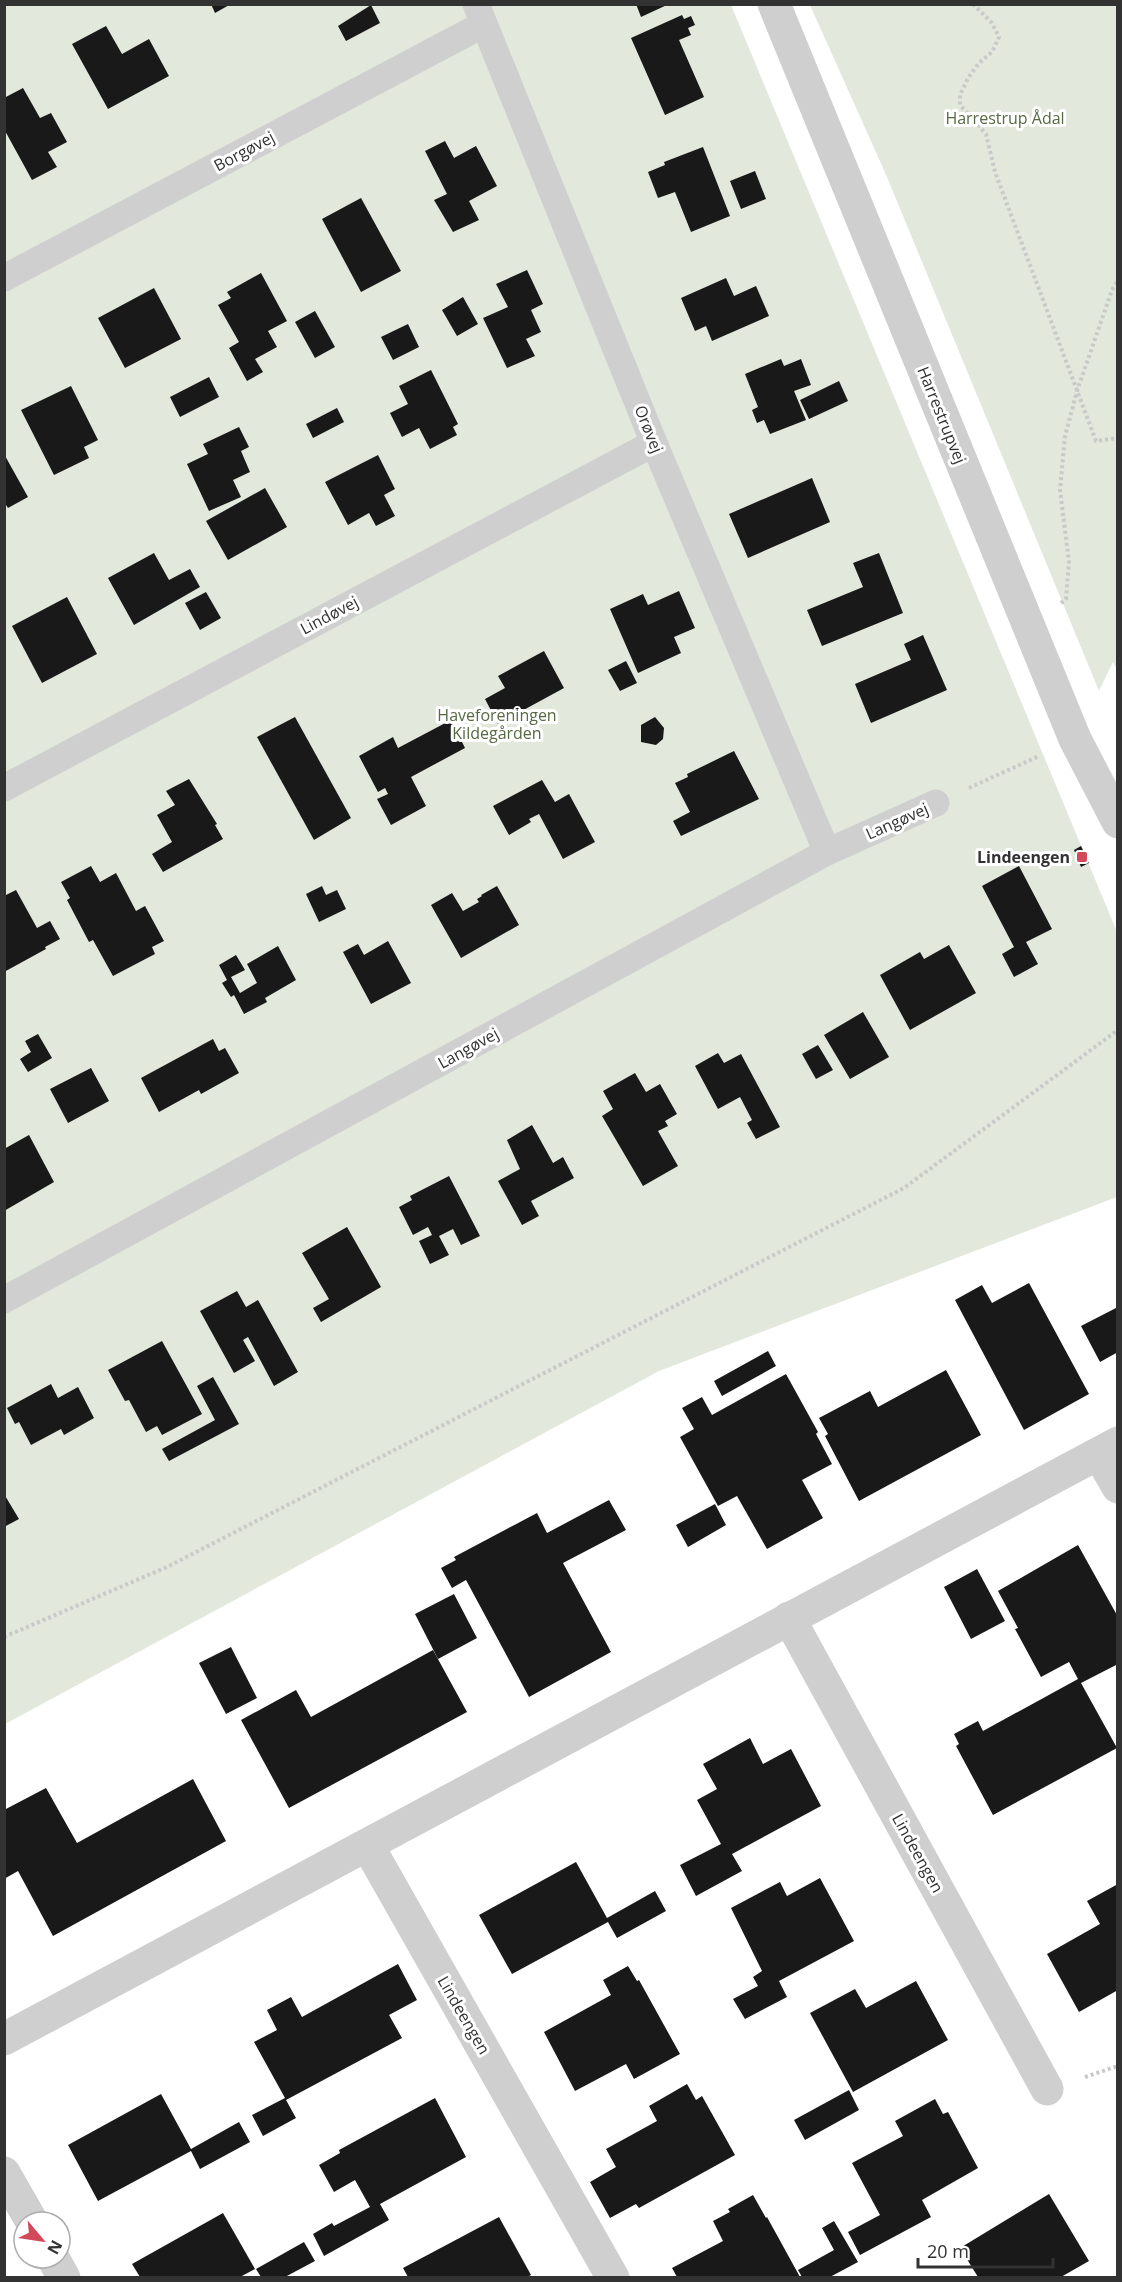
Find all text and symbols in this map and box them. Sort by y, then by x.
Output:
park label: Harrestrup Ådal [945,107,1065,129]
street label: Borgøvej [210,126,278,176]
street label: Harrestrupvej [912,363,972,467]
street label: Orøvej [630,402,668,456]
street label: Lindøvej [296,591,362,639]
park label: Haveforeningen Kildegården [437,704,557,744]
street label: Langøvej [862,797,932,845]
place label: Lindeengen [977,846,1070,868]
marker: Lindeengen [1075,850,1089,864]
street label: Langøvej [434,1022,502,1074]
street label: Lindeengen [887,1810,949,1896]
street label: Lindeengen [433,1972,495,2058]
north arrow [12,2210,72,2270]
scale bar [918,2231,1053,2269]
text: N [42,2236,68,2258]
text: 20 m [927,2239,969,2263]

